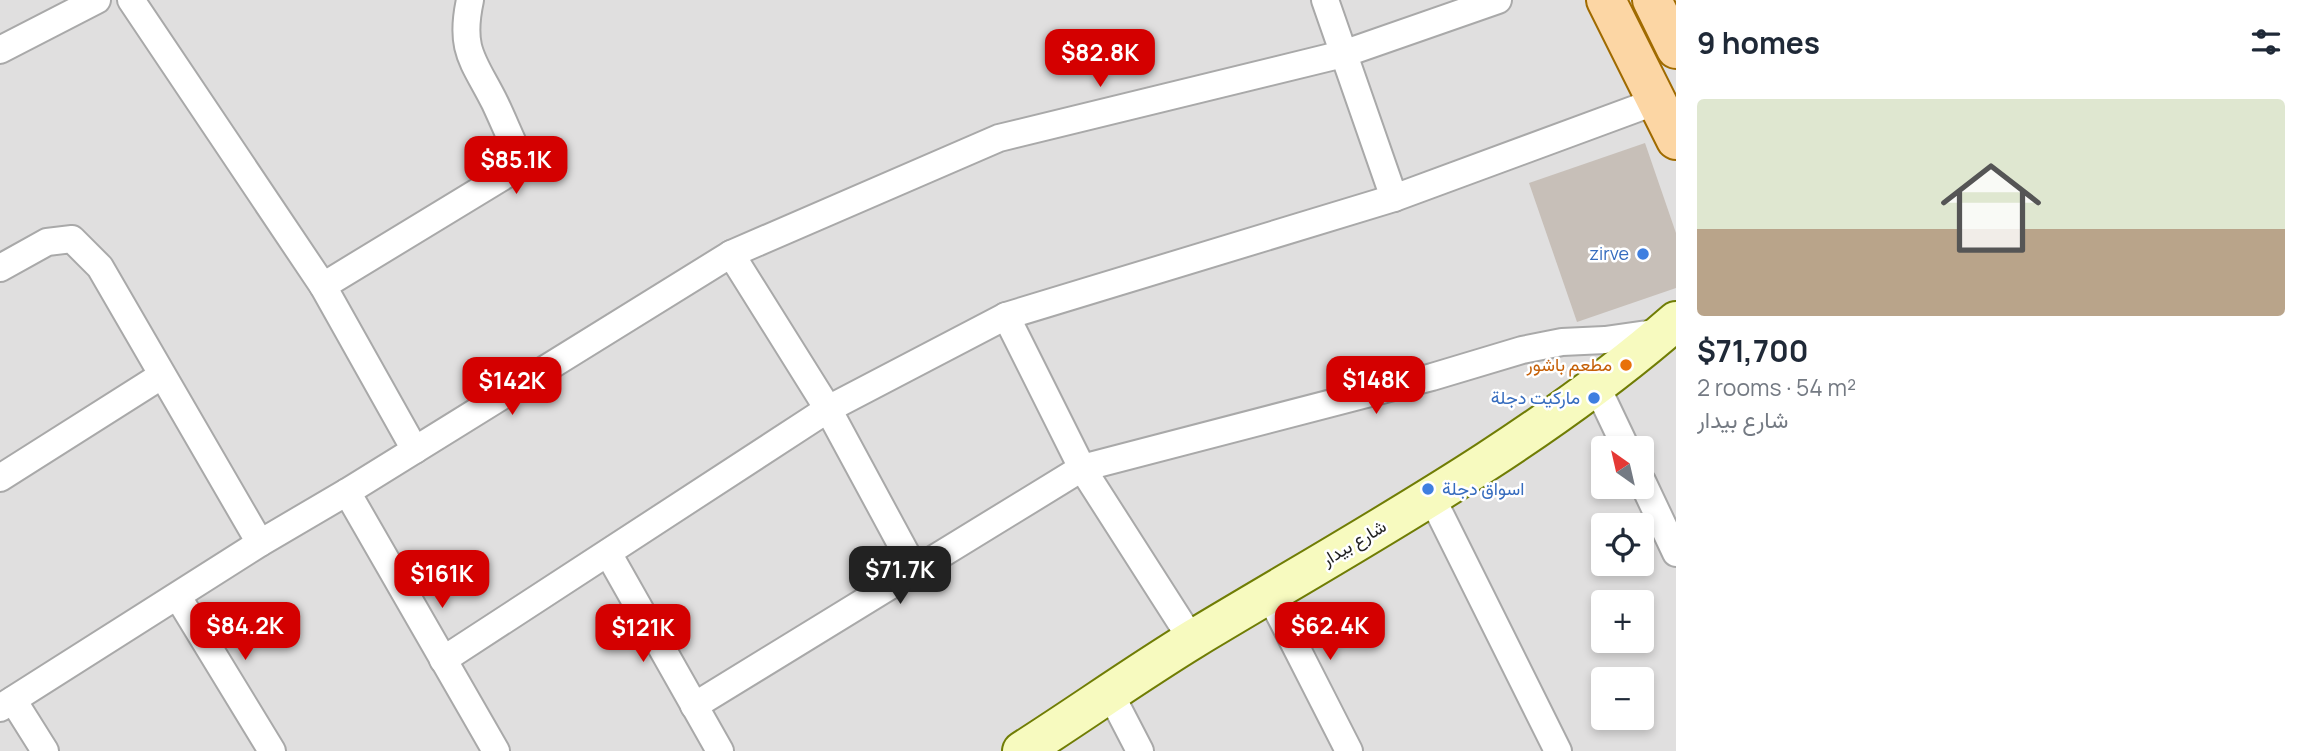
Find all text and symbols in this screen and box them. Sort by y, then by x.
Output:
text: 9 homes [1697,22,1820,63]
icon: filters [2247,23,2285,61]
pin: $82.8K [1043,29,1157,89]
text: $82.8K [1061,36,1139,68]
pin: $85.1K [459,136,573,196]
text: $85.1K [480,143,552,175]
icon: home [1928,145,2054,271]
place label: zirve [1589,241,1629,265]
marker: zirve [1635,246,1651,262]
text: $71,700 [1697,330,1808,371]
place label: مطعم باشور [1526,352,1612,377]
pin: $148K [1327,356,1425,416]
marker: مطعم باشور [1618,357,1634,373]
pin: $142K [463,358,561,417]
text: $148K [1342,363,1410,395]
text: $142K [478,364,546,396]
text: 2 rooms · 54 m² [1697,371,1856,403]
place label: ماركيت دجلة [1491,385,1580,409]
marker: ماركيت دجلة [1586,390,1602,406]
text: شارع بيدار [1697,403,1788,435]
north arrow [1591,436,1654,499]
map controls [1591,436,1654,730]
place label: اسواق دجلة [1442,476,1524,500]
marker: اسواق دجلة [1420,481,1436,497]
street label: شارع بيدار [1316,513,1391,572]
button: locate [1591,513,1654,576]
pin: $71.7K [843,546,957,606]
pin: $161K [393,550,491,610]
text: $71.7K [865,553,935,585]
text: $161K [410,557,474,589]
button: + [1591,590,1654,653]
pin: $84.2K [188,602,302,662]
pin: $62.4K [1273,602,1387,662]
pin: $121K [594,604,692,664]
text: $84.2K [206,609,284,641]
text: $62.4K [1291,609,1369,641]
text: $121K [611,611,675,643]
button: − [1591,667,1654,730]

